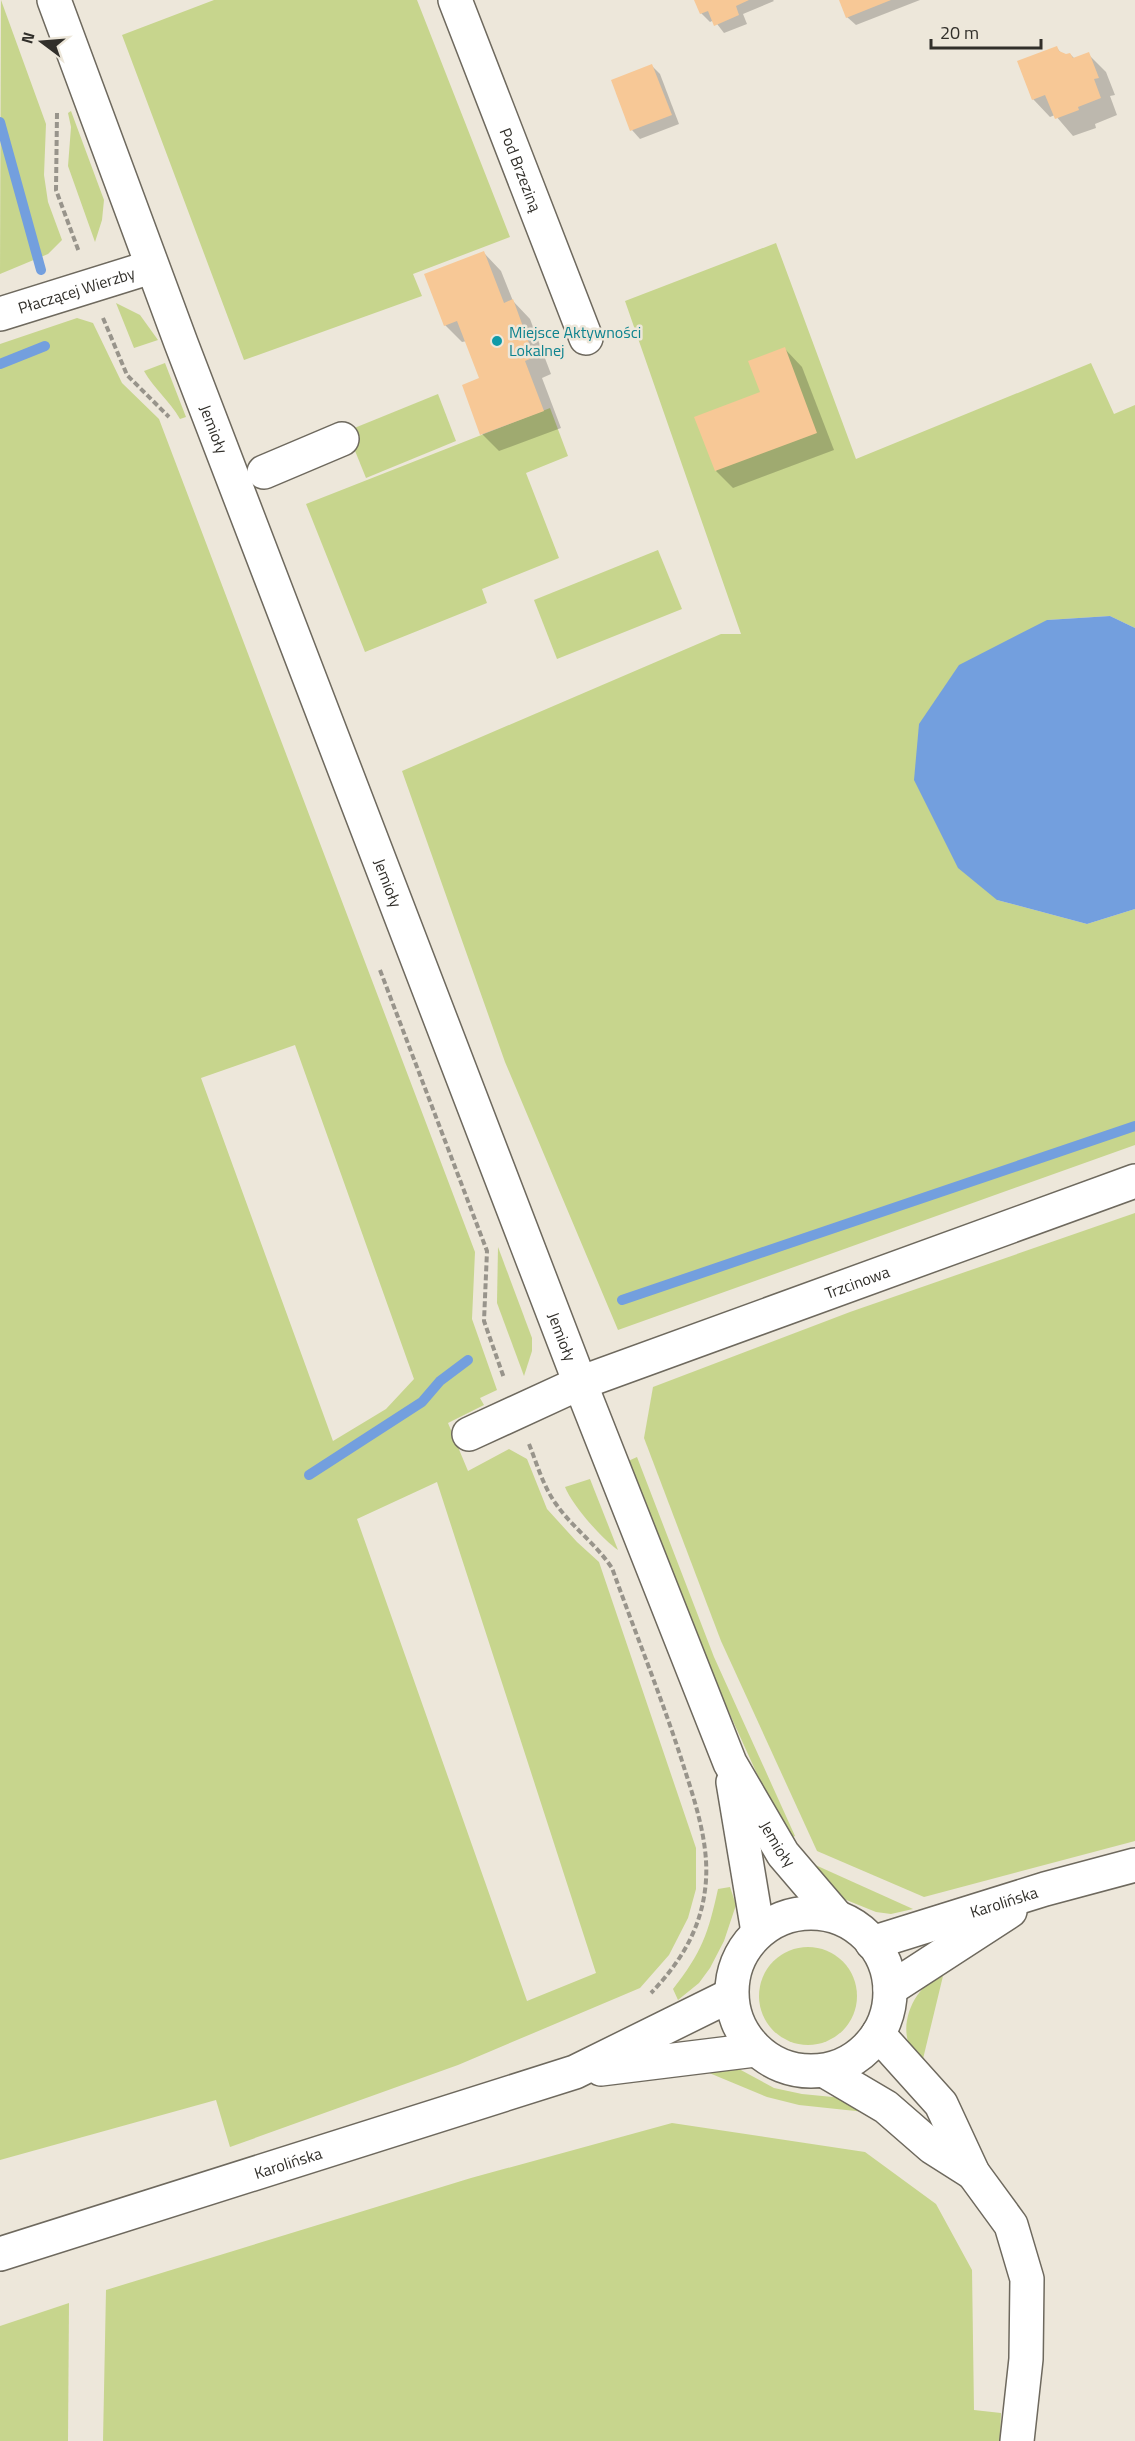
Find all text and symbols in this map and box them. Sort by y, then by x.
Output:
north arrow [12,12,72,72]
scale bar [931,12,1040,50]
text: 20 m [940,19,979,46]
text: N [15,29,41,47]
street label: Pod Brzeziną [494,124,548,215]
street label: Płaczącej Wierzby [15,261,138,320]
place label: Miejsce Aktywności Lokalnej [509,320,641,362]
marker: Miejsce Aktywności Lokalnej [490,334,504,348]
street label: Jemioły [194,401,234,457]
street label: Jemioły [368,855,409,911]
street label: Trzcinowa [821,1259,893,1305]
street label: Jemioły [542,1309,583,1365]
street label: Jemioły [754,1816,801,1873]
street label: Karolińska [967,1880,1041,1924]
street label: Karolińska [251,2141,325,2185]

